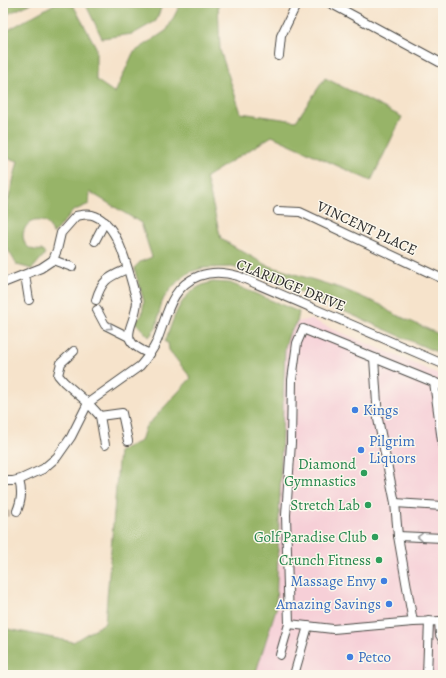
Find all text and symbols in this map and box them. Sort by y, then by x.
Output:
street label: VINCENT PLACE [313,196,420,260]
street label: CLARIDGE DRIVE [233,254,349,316]
one-way arrow [106,322,113,330]
place label: Kings [363,400,398,420]
marker: Kings [350,405,360,415]
place label: Pilgrim Liquors [369,431,416,468]
marker: Pilgrim Liquors [356,445,366,455]
place label: Diamond Gymnastics [284,454,357,491]
marker: Diamond Gymnastics [359,468,369,478]
place label: Stretch Lab [290,495,360,515]
marker: Stretch Lab [363,500,373,510]
place label: Golf Paradise Club [254,527,367,547]
marker: Golf Paradise Club [370,532,380,542]
one-way arrow [417,533,423,541]
place label: Crunch Fitness [279,550,371,570]
marker: Crunch Fitness [374,555,384,565]
place label: Massage Envy [290,571,376,591]
marker: Massage Envy [379,576,389,586]
place label: Amazing Savings [275,594,381,614]
marker: Amazing Savings [384,599,394,609]
place label: Petco [358,647,391,667]
marker: Petco [345,652,355,662]

